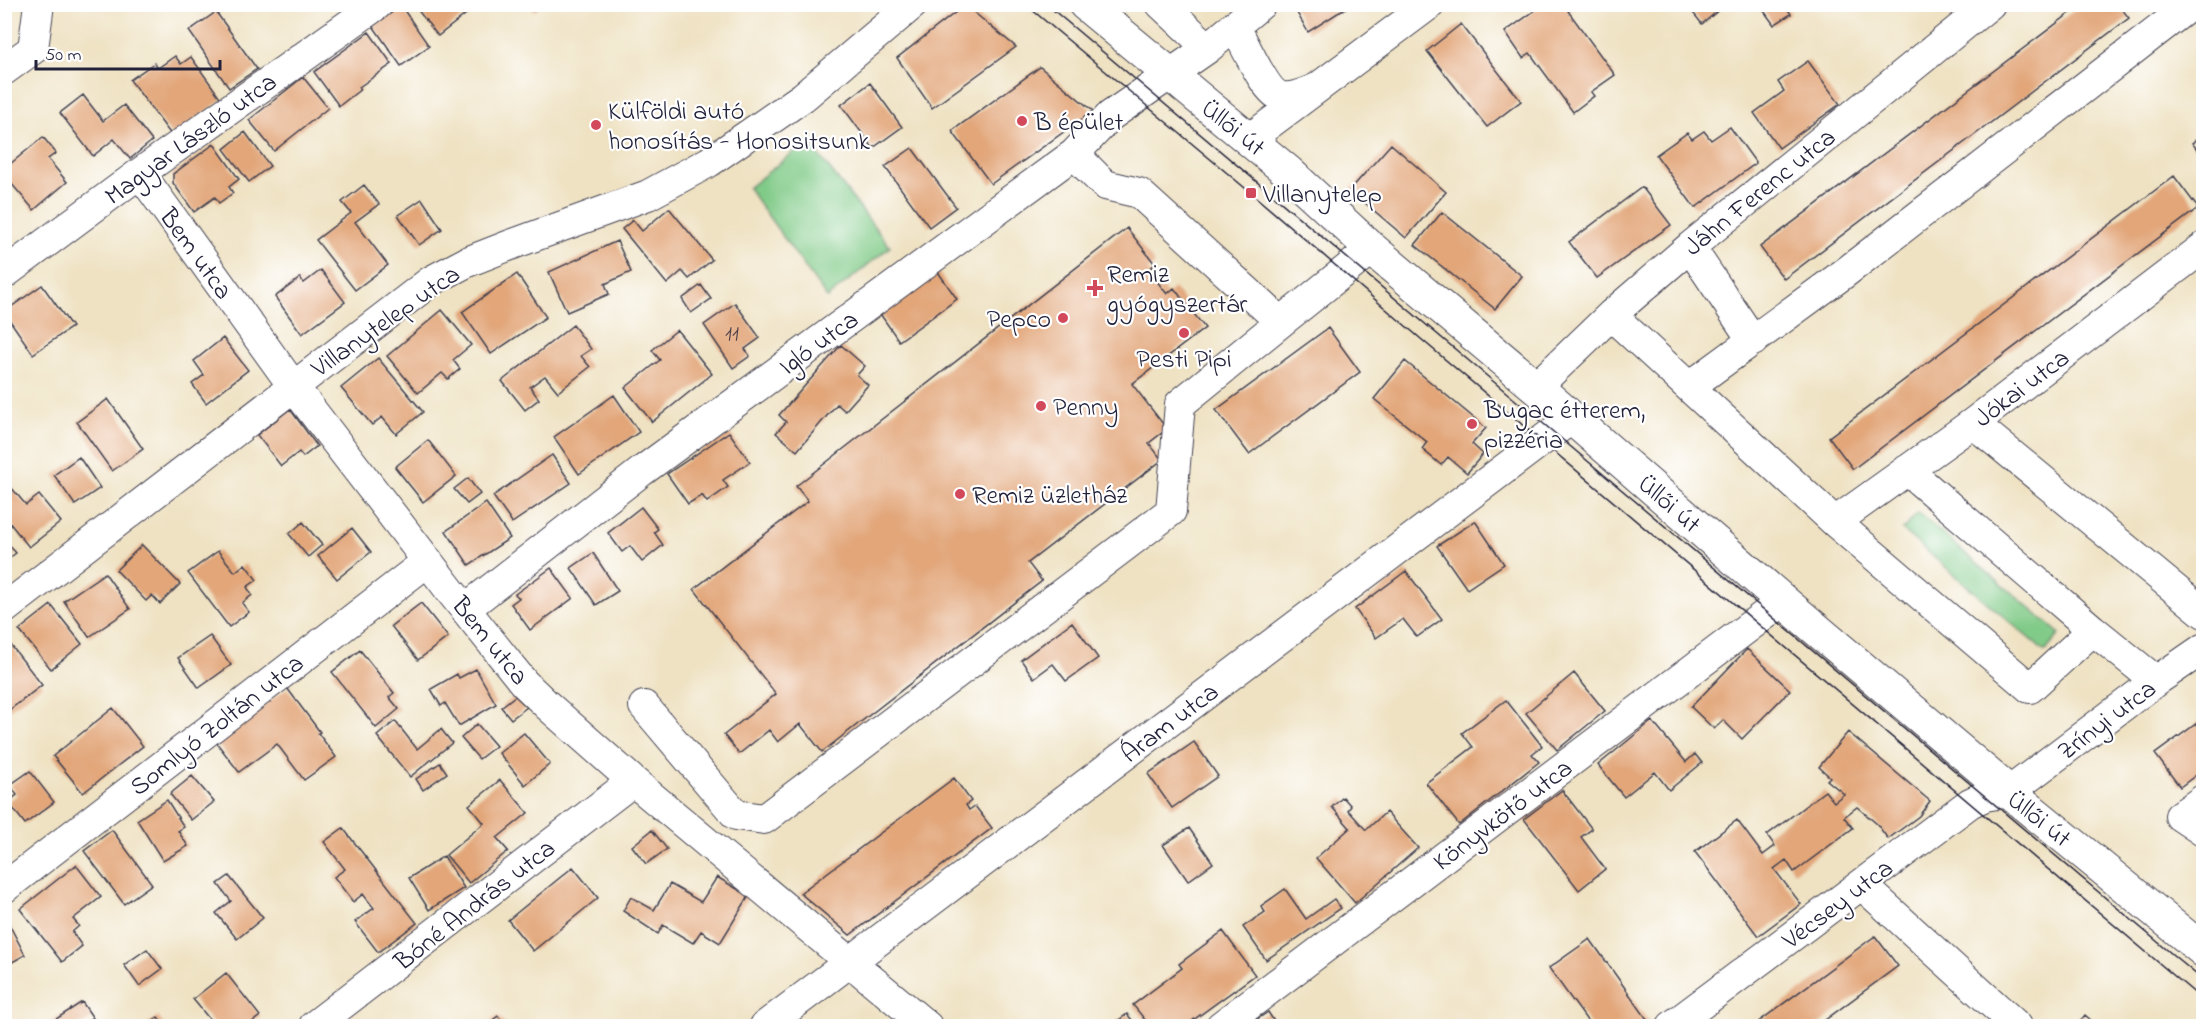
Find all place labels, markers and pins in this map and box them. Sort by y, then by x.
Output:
place label: Külföldi autó honosítás - Honositsunk [608,94,870,162]
place label: B épület [1033,105,1124,143]
marker: B épület [1015,114,1029,128]
marker: Külföldi autó honosítás - Honositsunk [589,118,603,132]
place label: Villanytelep [1262,177,1382,215]
marker: Villanytelep [1244,186,1258,200]
place label: Remiz gyógyszertár [1106,257,1248,325]
marker: Remiz gyógyszertár [1088,281,1102,295]
place label: Pepco [987,302,1051,340]
marker: Pepco [1056,311,1070,325]
marker: Pesti Pipi [1177,326,1191,340]
place label: Pesti Pipi [1136,342,1232,380]
place label: Penny [1053,390,1118,428]
place label: Bugac étterem, pizzéria [1483,393,1645,461]
marker: Penny [1034,399,1048,413]
marker: Bugac étterem, pizzéria [1465,417,1479,431]
place label: Remiz üzletház [972,478,1127,516]
marker: Remiz üzletház [953,487,967,501]

